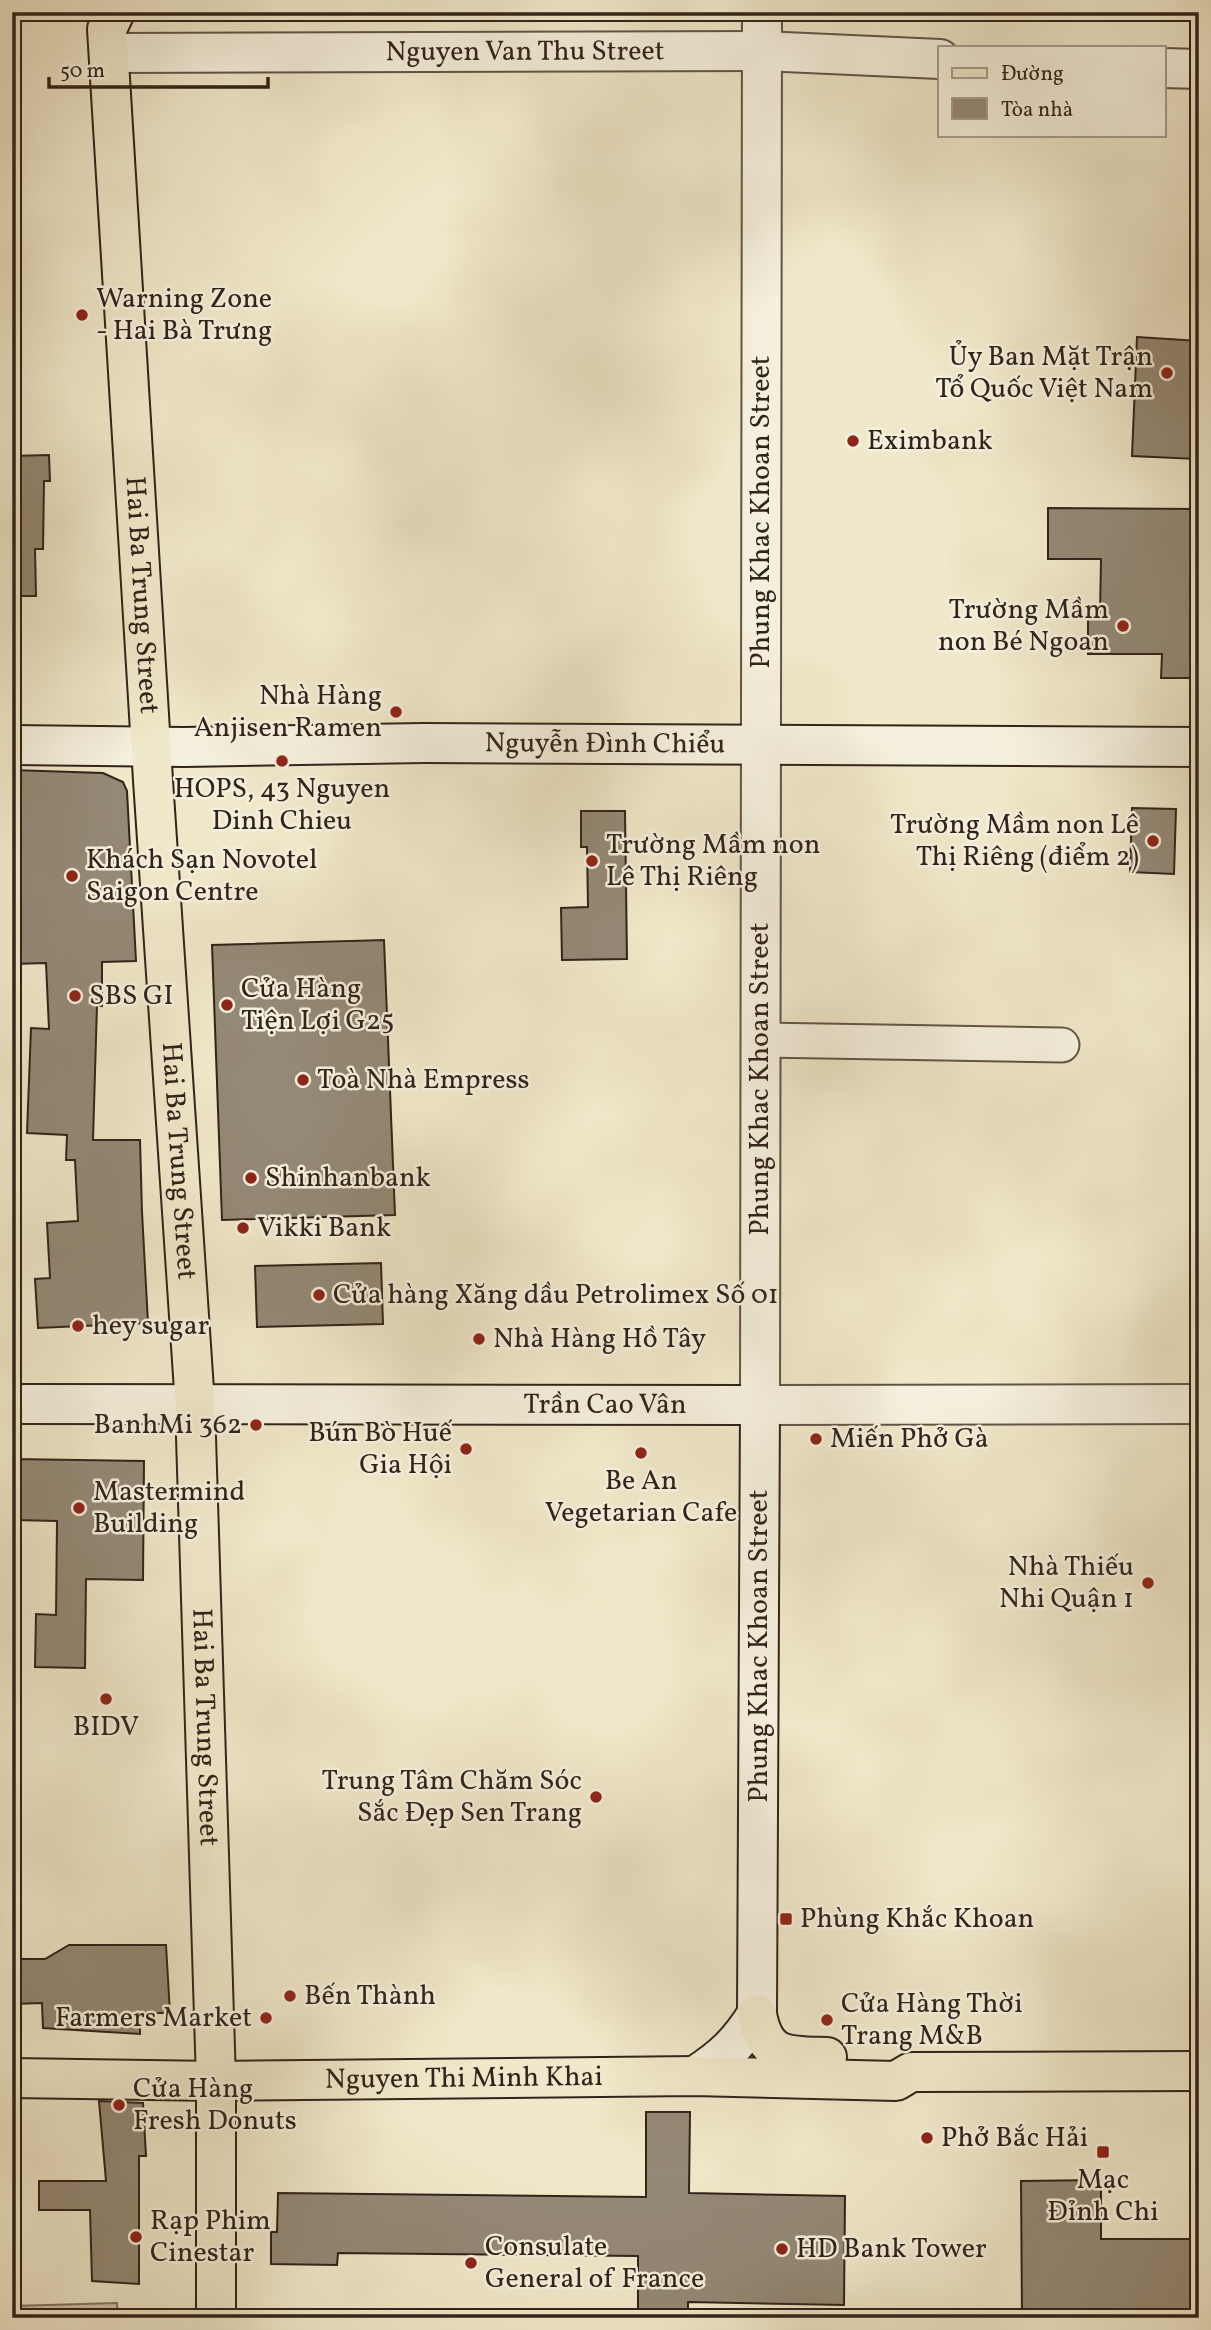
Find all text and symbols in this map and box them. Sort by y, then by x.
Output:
street label: Nguyen Van Thu Street [385,32,665,72]
scale bar [49,46,268,90]
legend [938,46,1166,136]
text: 50 m [60,57,105,86]
text: Đường [1001,60,1064,89]
text: Tòa nhà [1001,96,1073,125]
place label: Warning Zone - Hai Bà Trưng [96,280,272,351]
marker: Warning Zone - Hai Bà Trưng [74,307,90,323]
place label: Ủy Ban Mặt Trận Tổ Quốc Việt Nam [935,338,1153,409]
street label: Phung Khac Khoan Street [742,355,781,669]
marker: Ủy Ban Mặt Trận Tổ Quốc Việt Nam [1159,365,1175,381]
place label: Eximbank [867,422,993,461]
marker: Eximbank [845,433,861,449]
street label: Hai Ba Trung Street [115,475,168,715]
place label: Trường Mầm non Bé Ngoan [938,591,1109,662]
marker: Trường Mầm non Bé Ngoan [1115,618,1131,634]
place label: Nhà Hàng Anjisen Ramen [194,677,382,748]
marker: Nhà Hàng Anjisen Ramen [388,704,404,720]
street label: Nguyễn Đình Chiểu [484,724,726,764]
marker: HOPS, 43 Nguyen Dinh Chieu [274,753,290,769]
place label: HOPS, 43 Nguyen Dinh Chieu [174,770,390,841]
place label: Trường Mầm non Lê Thị Riêng (điểm 2) [890,806,1139,877]
place label: Trường Mầm non Lê Thị Riêng [606,826,820,897]
marker: Trường Mầm non Lê Thị Riêng (điểm 2) [1145,833,1161,849]
place label: Khách Sạn Novotel Saigon Centre [86,841,317,912]
marker: Trường Mầm non Lê Thị Riêng [584,853,600,869]
marker: Khách Sạn Novotel Saigon Centre [64,868,80,884]
street label: Phung Khac Khoan Street [741,922,780,1236]
place label: Cửa Hàng Tiện Lợi G25 [241,970,394,1041]
place label: SBS GI [89,977,173,1016]
marker: SBS GI [67,988,83,1004]
marker: Cửa Hàng Tiện Lợi G25 [219,997,235,1013]
street label: Hai Ba Trung Street [151,1041,206,1281]
place label: Toà Nhà Empress [317,1061,530,1100]
marker: Toà Nhà Empress [295,1072,311,1088]
place label: Shinhanbank [265,1159,431,1198]
marker: Shinhanbank [243,1170,259,1186]
place label: Vikki Bank [257,1209,391,1248]
marker: Vikki Bank [235,1220,251,1236]
place label: Cửa hàng Xăng dầu Petrolimex Số 01 [333,1276,779,1315]
marker: Cửa hàng Xăng dầu Petrolimex Số 01 [311,1287,327,1303]
place label: hey sugar [92,1307,210,1346]
marker: hey sugar [70,1318,86,1334]
place label: Nhà Hàng Hồ Tây [493,1320,706,1359]
marker: Nhà Hàng Hồ Tây [471,1331,487,1347]
street label: Trần Cao Vân [523,1385,687,1424]
place label: BanhMi 362 [94,1406,242,1445]
place label: Bún Bò Huế Gia Hội [308,1414,453,1485]
marker: BanhMi 362 [248,1417,264,1433]
place label: Miến Phở Gà [830,1420,989,1459]
marker: Miến Phở Gà [808,1431,824,1447]
marker: Bún Bò Huế Gia Hội [458,1441,474,1457]
marker: Be An Vegetarian Cafe [633,1445,649,1461]
place label: Be An Vegetarian Cafe [545,1462,737,1533]
place label: Mastermind Building [93,1473,245,1544]
street label: Phung Khac Khoan Street [740,1489,779,1803]
marker: Mastermind Building [71,1500,87,1516]
place label: Nhà Thiếu Nhi Quận 1 [999,1548,1134,1619]
marker: Nhà Thiếu Nhi Quận 1 [1140,1575,1156,1591]
street label: Hai Ba Trung Street [182,1608,228,1847]
marker: BIDV [98,1691,114,1707]
place label: BIDV [73,1708,139,1747]
place label: Trung Tâm Chăm Sóc Sắc Đẹp Sen Trang [321,1762,582,1833]
marker: Trung Tâm Chăm Sóc Sắc Đẹp Sen Trang [588,1789,604,1805]
place label: Phùng Khắc Khoan [800,1900,1034,1939]
marker: Phùng Khắc Khoan [778,1911,794,1927]
place label: Bến Thành [304,1977,436,2016]
place label: Cửa Hàng Thời Trang M&B [841,1985,1023,2056]
marker: Bến Thành [282,1988,298,2004]
place label: Farmers Market [55,1999,252,2038]
marker: Farmers Market [258,2010,274,2026]
marker: Cửa Hàng Thời Trang M&B [819,2012,835,2028]
street label: Nguyen Thi Minh Khai [325,2057,603,2099]
place label: Cửa Hàng Fresh Donuts [133,2070,297,2141]
marker: Cửa Hàng Fresh Donuts [111,2097,127,2113]
place label: Phở Bắc Hải [941,2119,1088,2158]
marker: Phở Bắc Hải [919,2130,935,2146]
marker: Mạc Đỉnh Chi [1095,2144,1111,2160]
place label: Mạc Đỉnh Chi [1047,2161,1159,2232]
place label: Rạp Phim Cinestar [150,2202,271,2273]
place label: Consulate General of France [485,2228,704,2299]
marker: Rạp Phim Cinestar [128,2229,144,2245]
place label: HD Bank Tower [796,2230,987,2269]
marker: HD Bank Tower [774,2241,790,2257]
marker: Consulate General of France [463,2255,479,2271]

